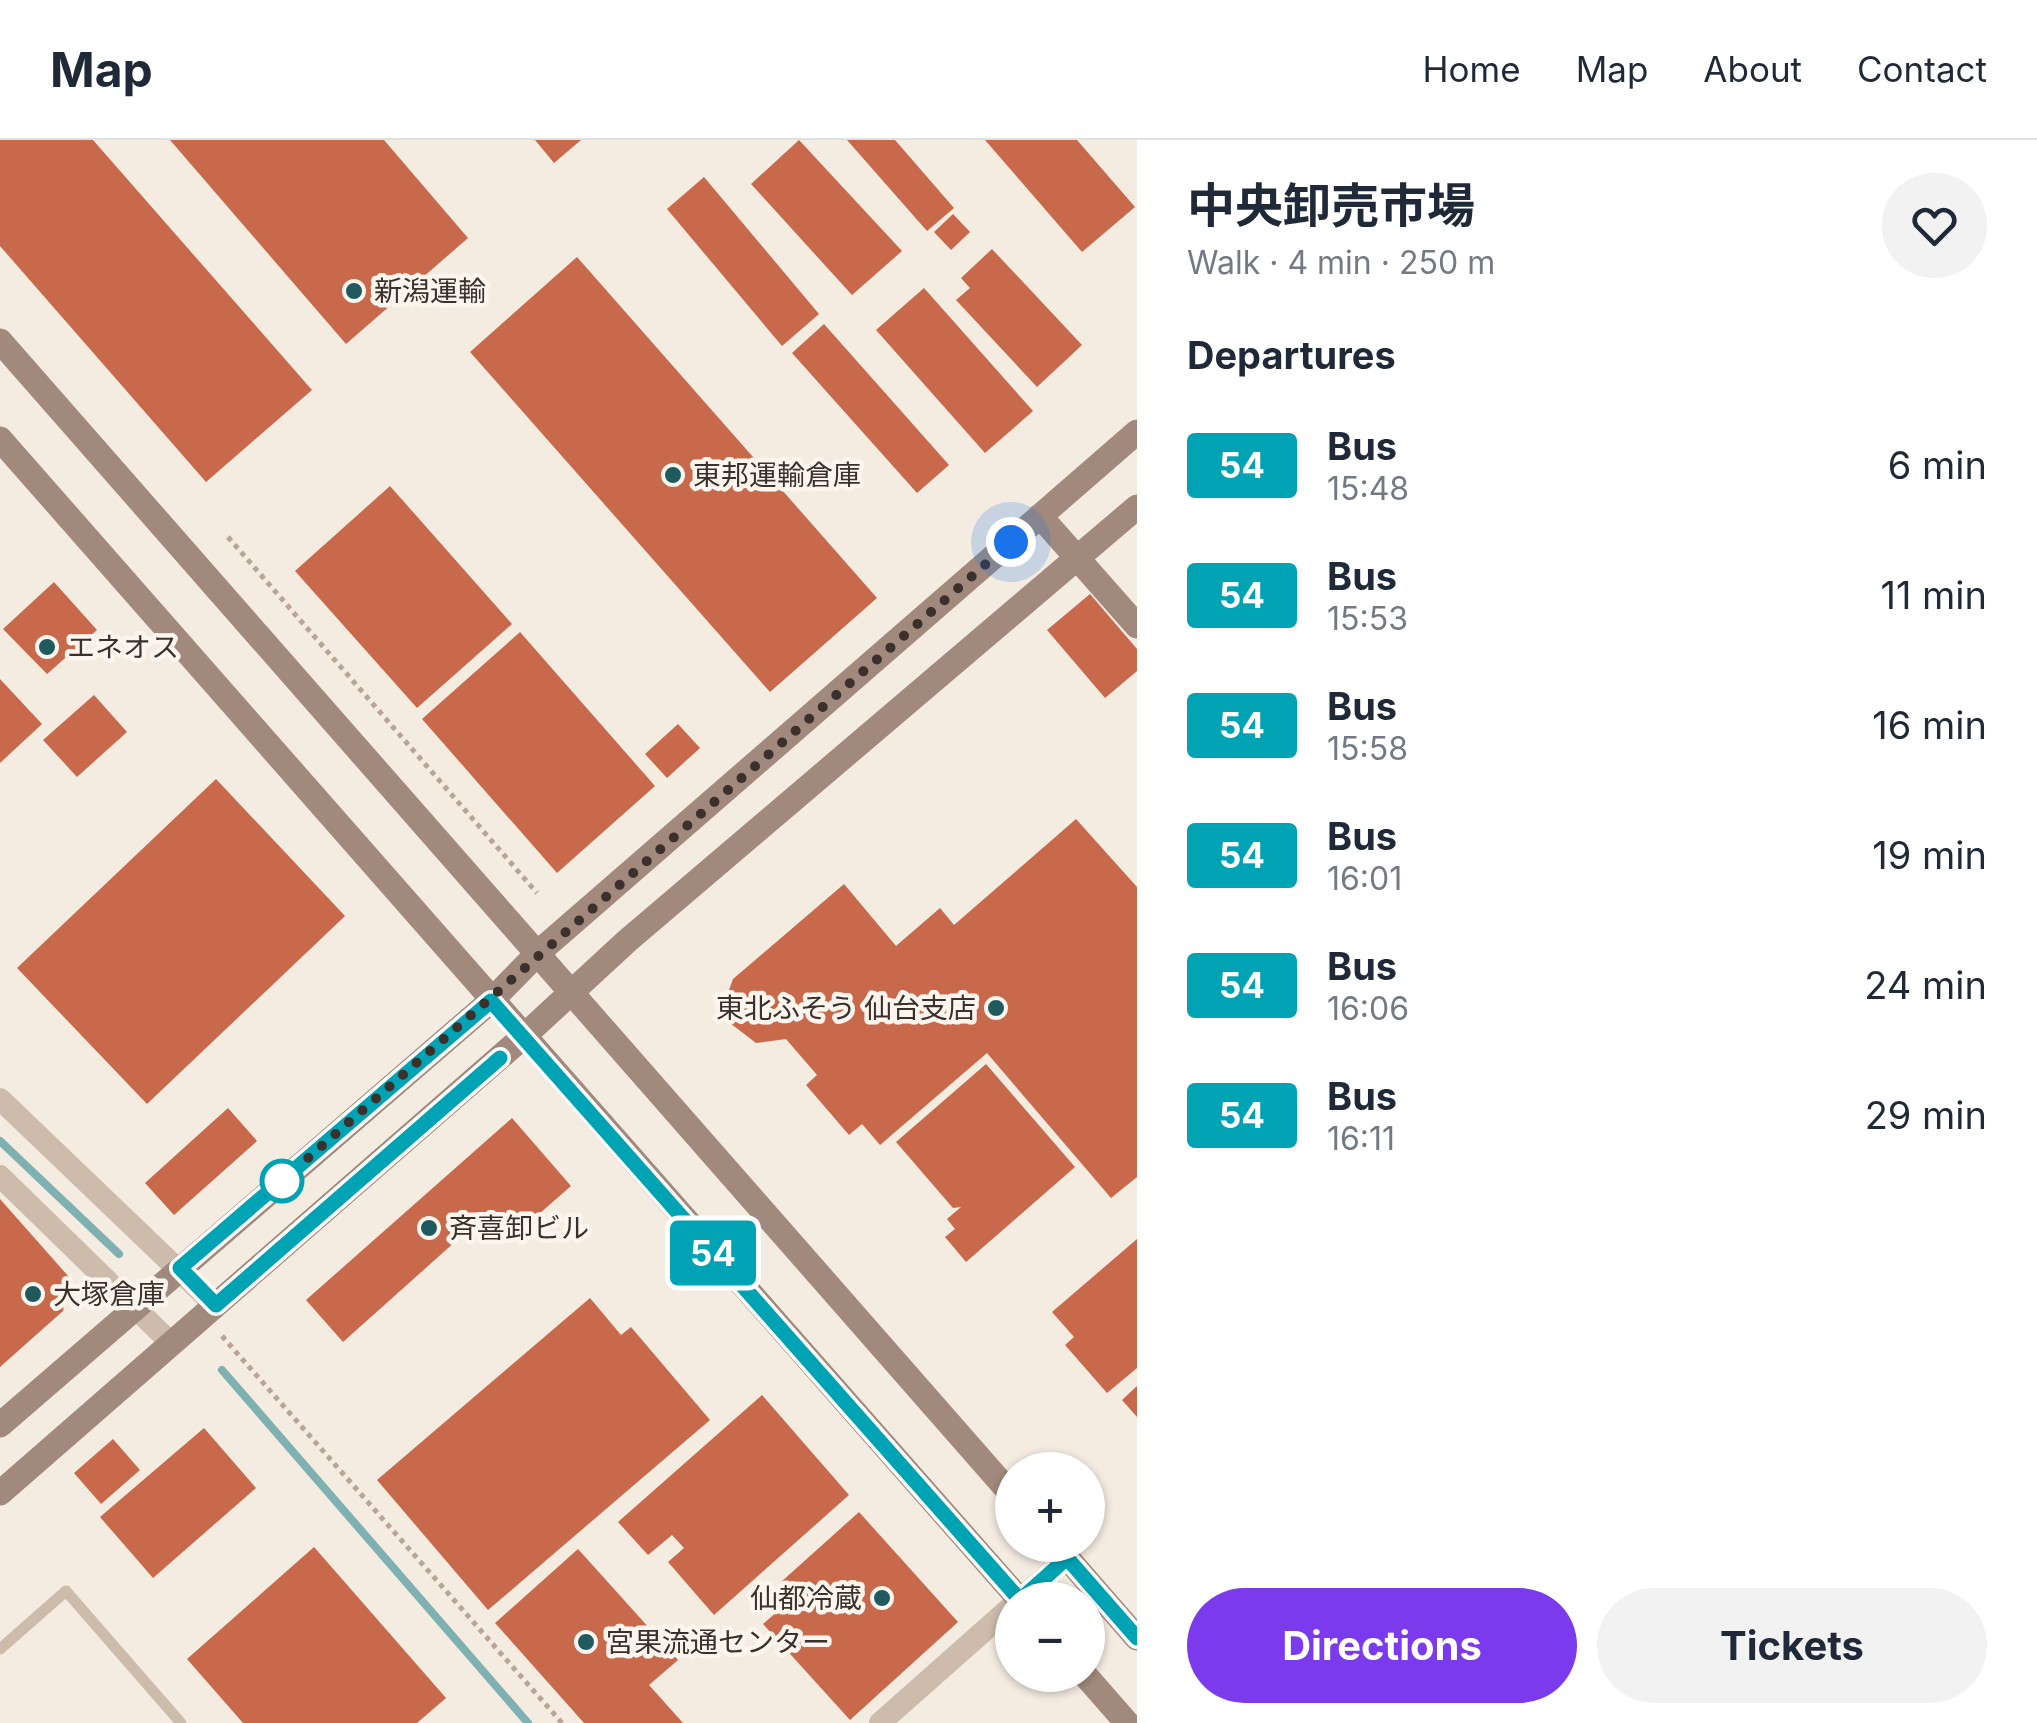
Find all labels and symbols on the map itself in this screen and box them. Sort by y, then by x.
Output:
place label: 新潟運輸 [374,274,486,308]
marker: 新潟運輸 [343,280,365,302]
place label: 東邦運輸倉庫 [693,458,861,492]
marker: 東邦運輸倉庫 [662,464,684,486]
your location [986,517,1036,567]
place label: エネオス [67,630,179,664]
marker: エネオス [36,636,58,658]
place label: 東北ふそう 仙台支店 [716,991,976,1025]
marker: 東北ふそう 仙台支店 [985,997,1007,1019]
unlabelled marker [261,1160,303,1202]
place label: 斉喜卸ビル [449,1211,589,1245]
marker: 斉喜卸ビル [418,1217,440,1239]
line badge: 54 [668,1220,758,1286]
place label: 大塚倉庫 [53,1277,165,1311]
marker: 大塚倉庫 [22,1283,44,1305]
place label: 仙都冷蔵 [750,1581,862,1615]
marker: 仙都冷蔵 [871,1587,893,1609]
place label: 宮果流通センター [606,1625,830,1659]
marker: 宮果流通センター [575,1631,597,1653]

